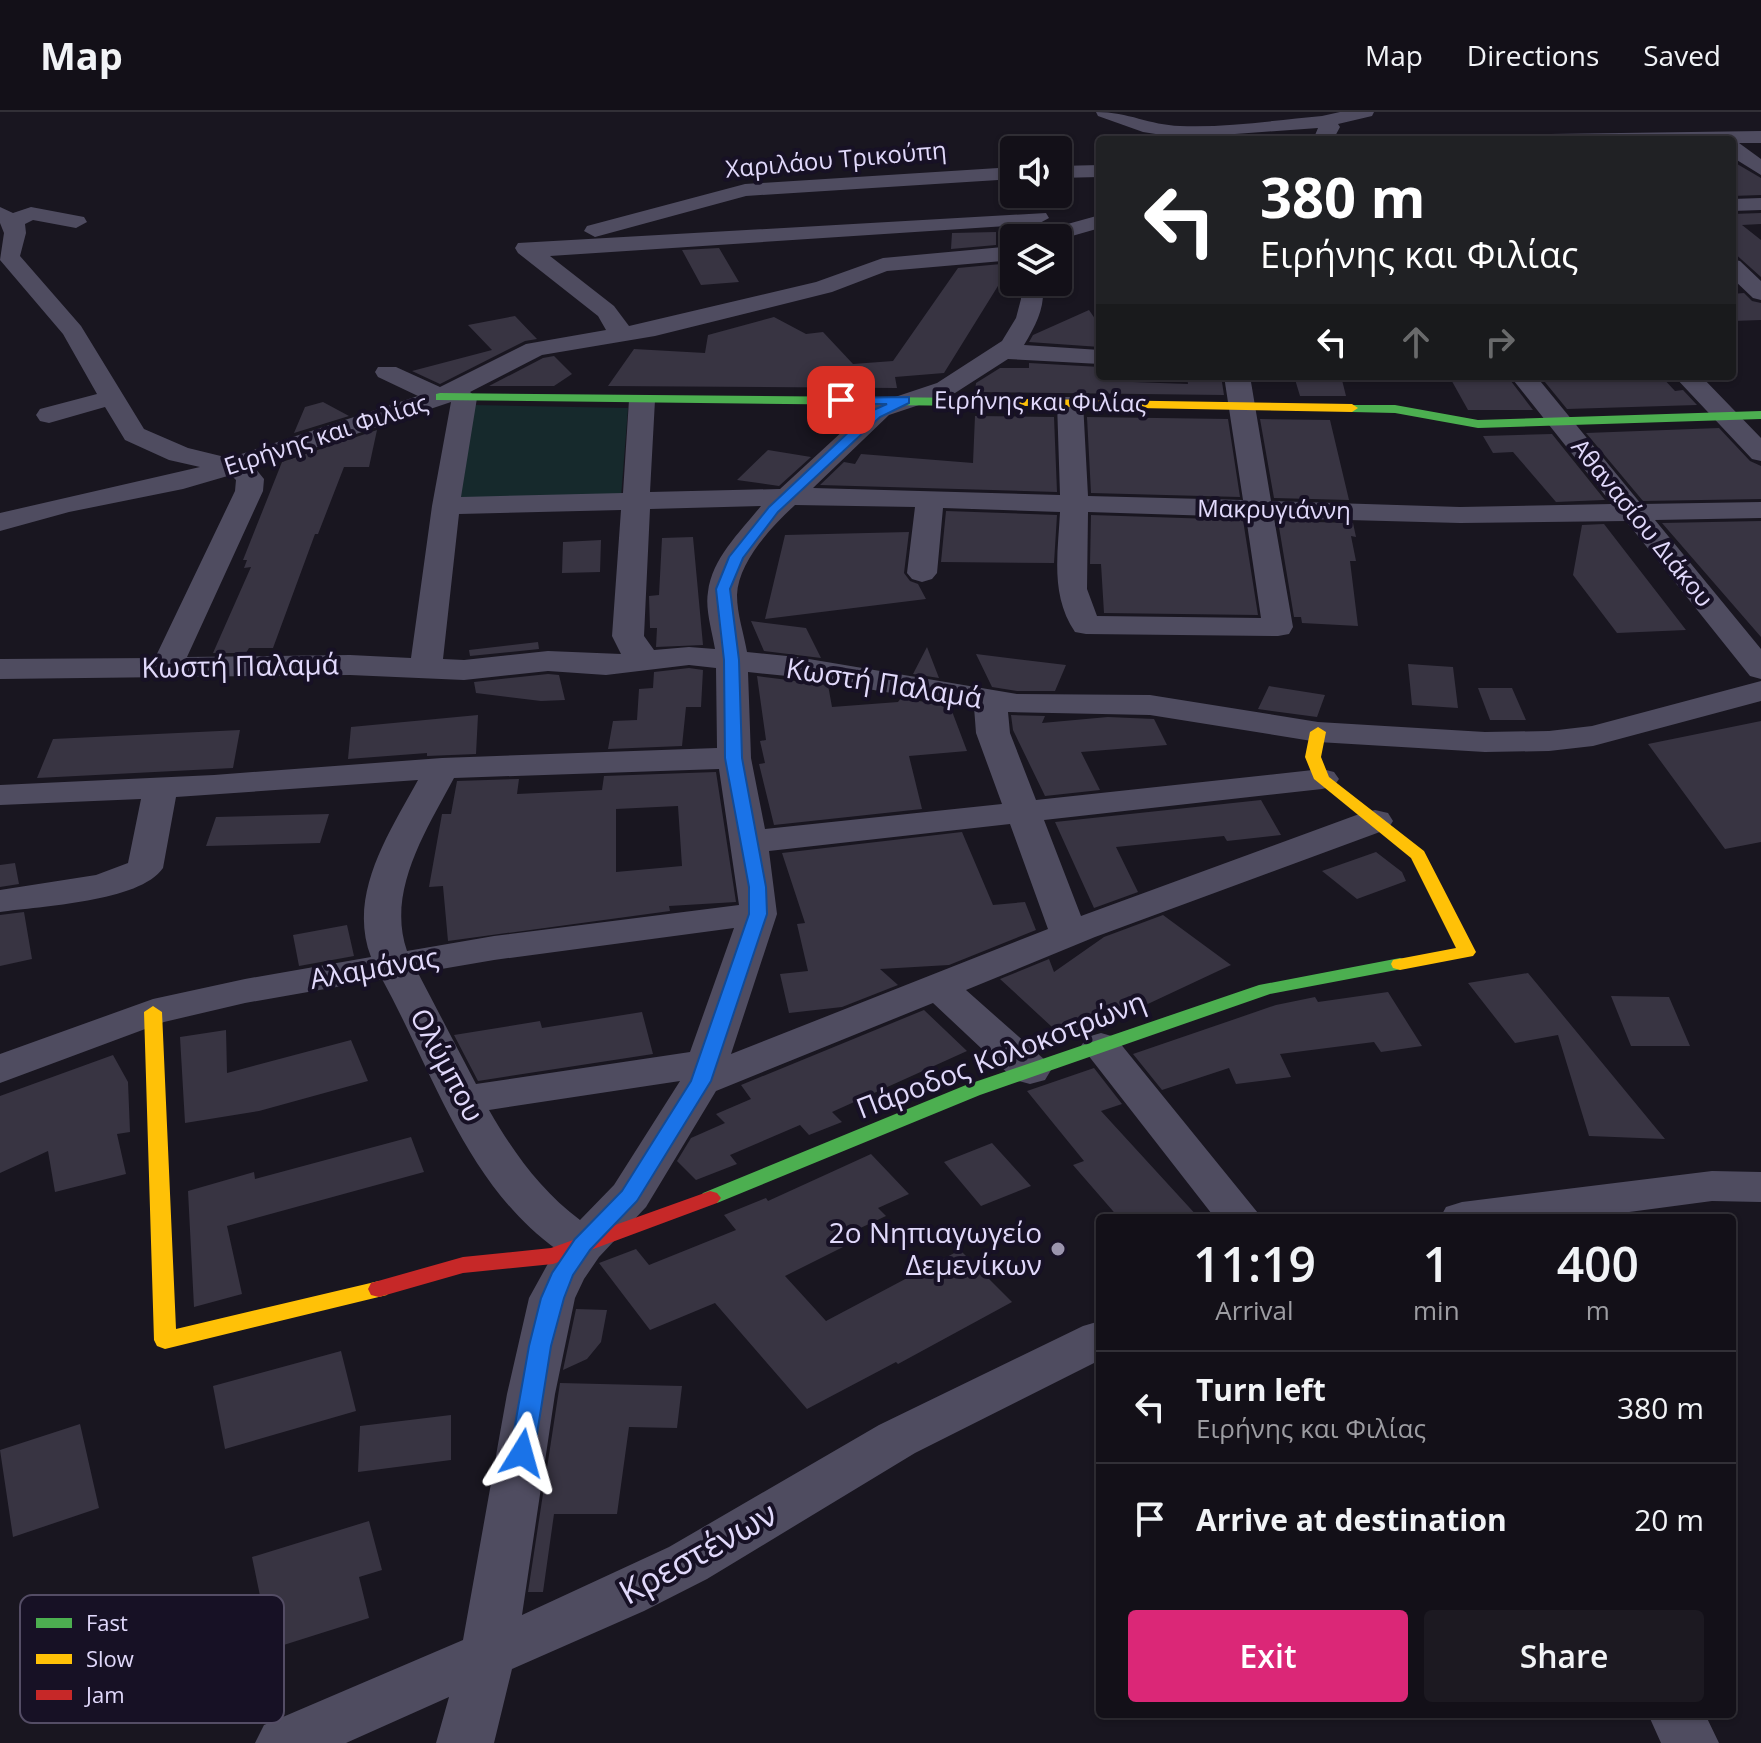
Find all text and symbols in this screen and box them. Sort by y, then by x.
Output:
text: Map [40,29,123,81]
text: Map [1365,36,1423,74]
text: Directions [1467,36,1599,74]
text: Saved [1643,36,1721,74]
street label: Χαριλάου Τρικούπη [724,132,948,185]
map controls [1000,136,1072,296]
button: sound [1000,136,1072,208]
text: 380 m [1260,158,1426,234]
icon: left [1128,168,1232,272]
button: layers [1000,224,1072,296]
text: Ειρήνης και Φιλίας [1260,230,1578,279]
icon: left [1310,320,1354,364]
icon: ahead [1394,320,1438,364]
icon: right [1478,320,1522,364]
pin [807,366,875,434]
icon: arrive [819,378,863,422]
street label: Ειρήνης και Φιλίας [934,382,1146,419]
street label: Ειρήνης και Φιλίας [219,385,432,482]
street label: Αθανασίου Διάκου [1565,431,1721,613]
street label: Μακρυγιάννη [1197,491,1351,526]
street label: Κωστή Παλαμά [141,644,339,686]
street label: Κωστή Παλαμά [784,648,985,716]
street label: Αλαμάνας [307,937,441,997]
street label: Πάροδος Κολοκοτρώνη [851,981,1151,1127]
street label: Ολύμπου [402,1001,494,1128]
place label: 2ο Νηπιαγωγείο Δεμενίκων [829,1213,1042,1283]
text: 11:19 [1193,1231,1316,1296]
text: 1 [1423,1231,1450,1296]
text: 400 [1557,1231,1639,1296]
marker: 2ο Νηπιαγωγείο Δεμενίκων [1049,1240,1067,1258]
text: Arrival [1215,1292,1294,1328]
text: min [1413,1292,1460,1328]
text: m [1586,1292,1610,1328]
text: Turn left [1196,1369,1326,1410]
icon: left [1128,1385,1172,1429]
text: 380 m [1617,1387,1704,1428]
text: Ειρήνης και Φιλίας [1196,1410,1426,1446]
position arrow [480,1411,564,1495]
street label: Κρεστένων [610,1490,785,1614]
icon: arrive [1128,1497,1172,1541]
text: Arrive at destination [1196,1499,1507,1540]
text: 20 m [1634,1499,1704,1540]
legend [20,1595,284,1723]
text: Fast [86,1607,128,1637]
button: Exit [1128,1610,1408,1702]
button: Share [1424,1610,1704,1702]
text: Slow [86,1643,134,1673]
text: Jam [84,1679,125,1709]

